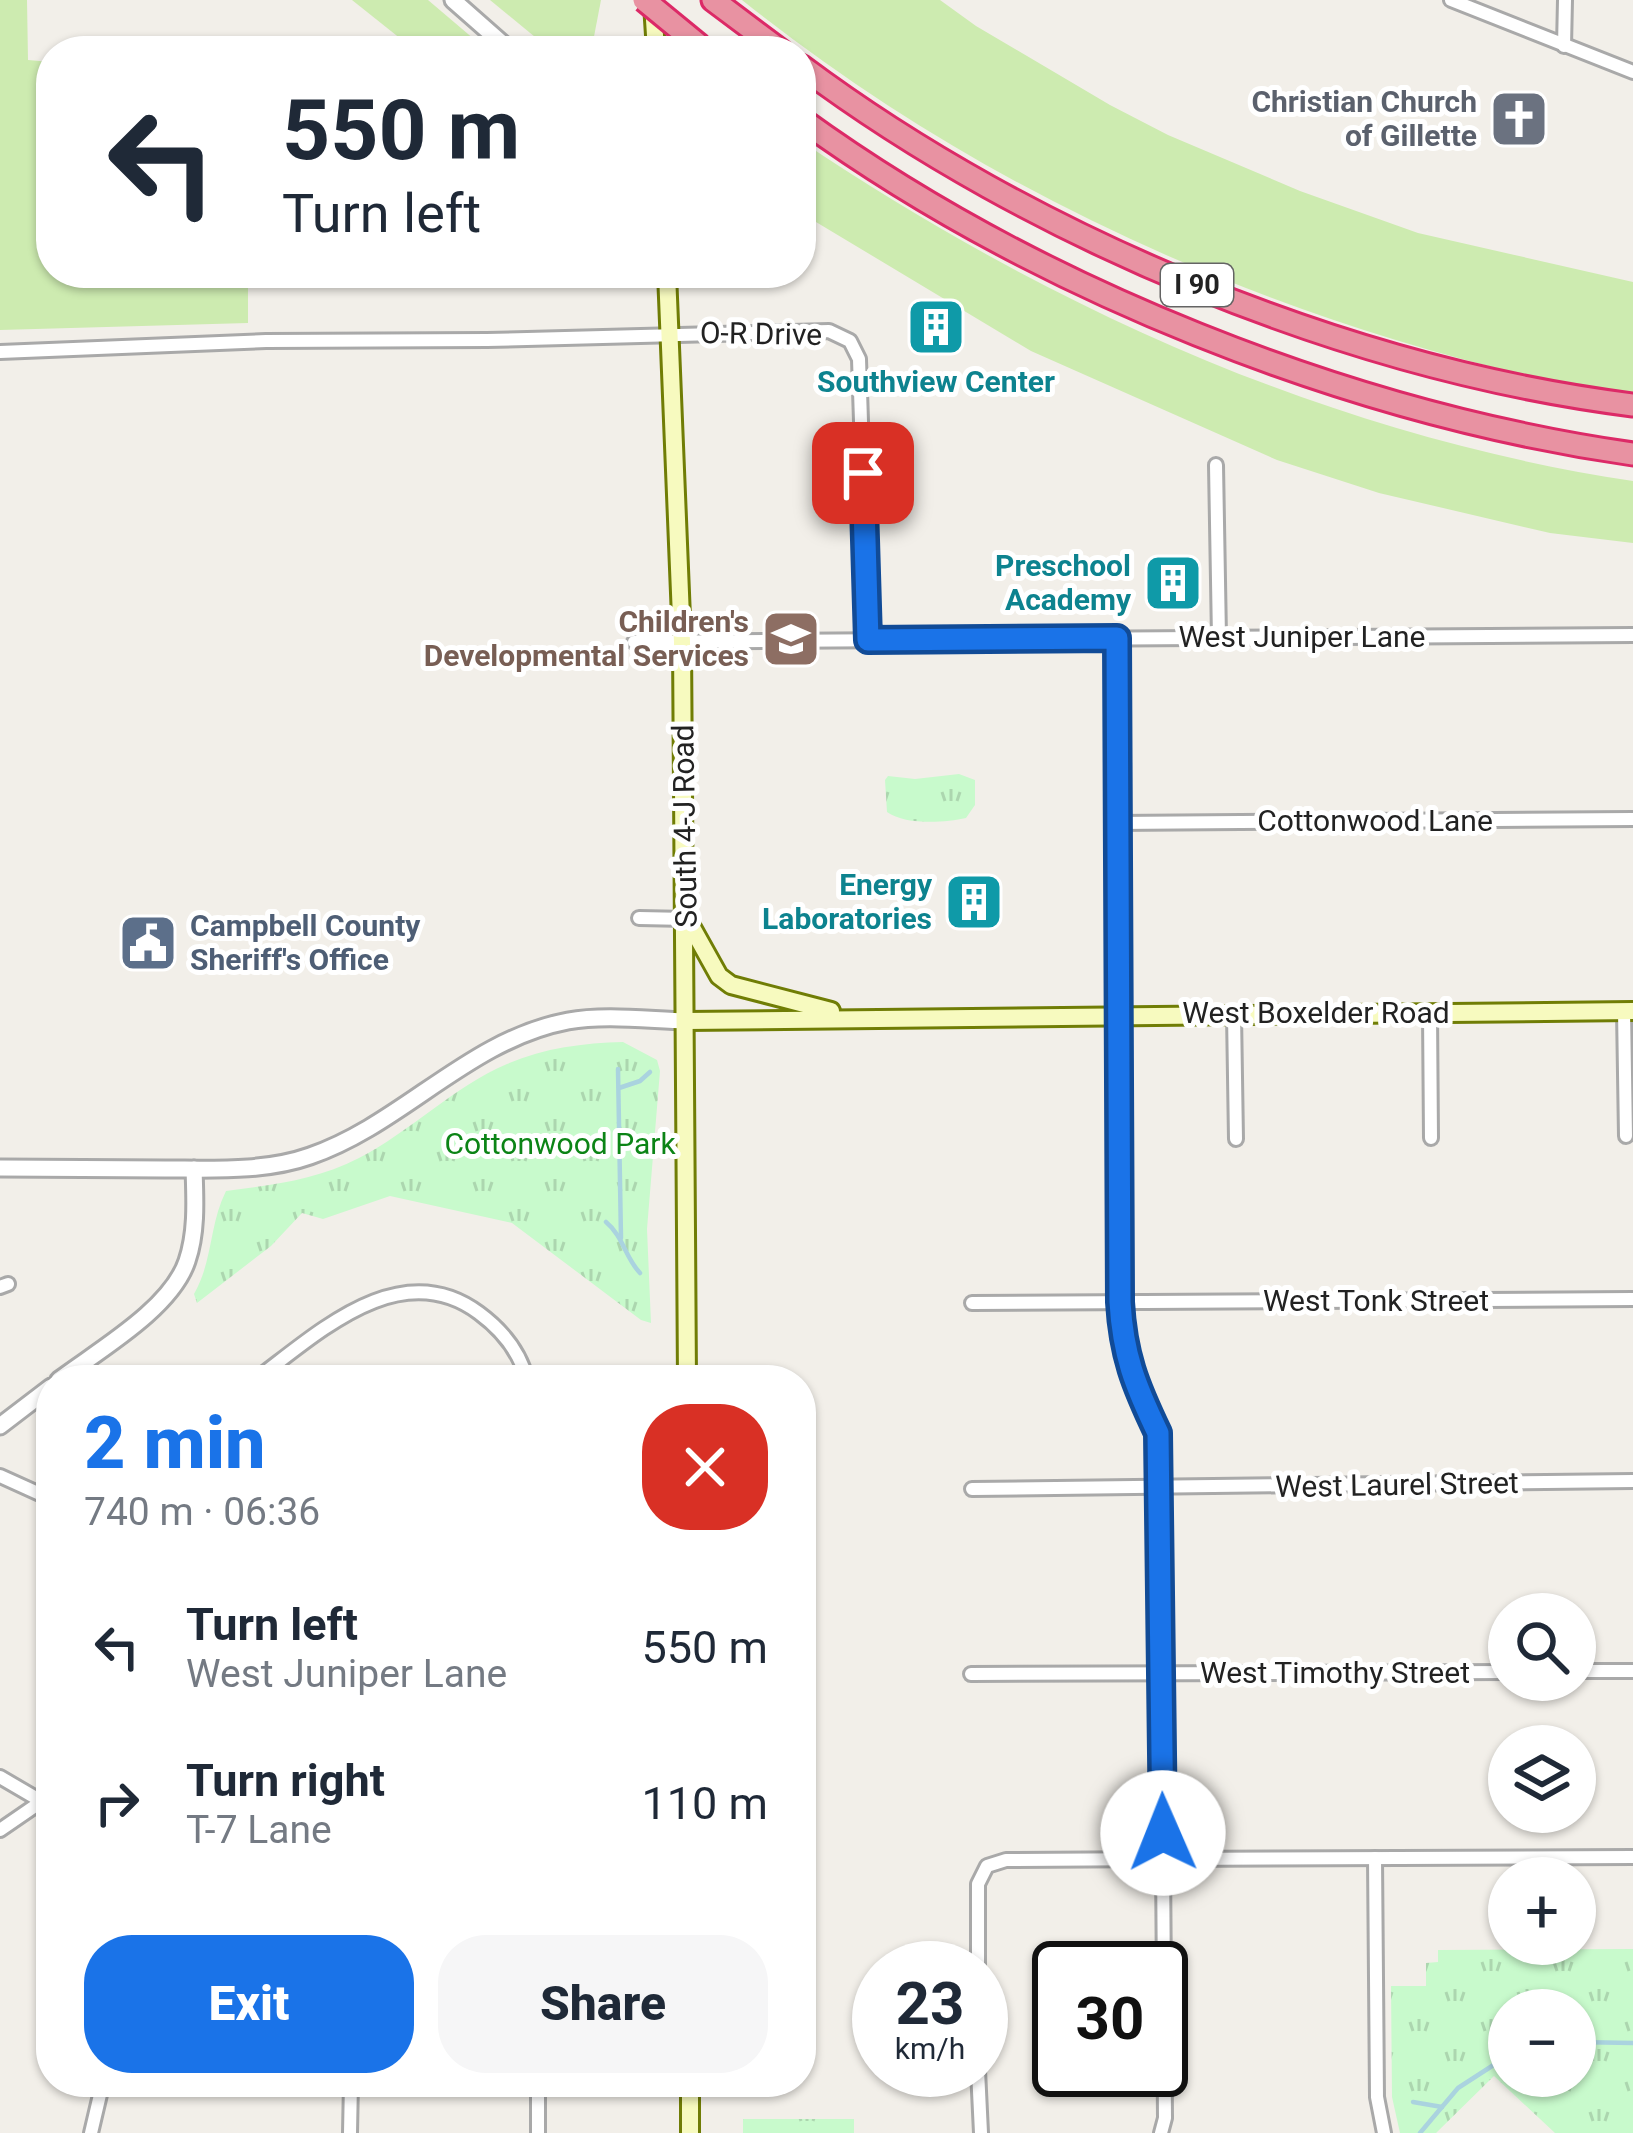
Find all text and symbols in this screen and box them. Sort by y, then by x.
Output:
text: 550 m [282,81,520,180]
icon: left [84,84,240,240]
place label: Christian Church of Gillette [1251,84,1477,153]
church icon: Christian Church of Gillette [1488,88,1550,150]
text: Turn left [282,182,481,245]
road number: I 90 [1161,264,1233,306]
building icon: Southview Center [905,296,967,358]
street label: O-R Drive [700,315,822,352]
place label: Southview Center [817,364,1055,399]
pin [812,422,914,524]
icon: arrive [830,440,896,506]
place label: Preschool Academy [995,548,1132,617]
building icon: Preschool Academy [1142,552,1204,614]
place label: Children's Developmental Services [424,604,749,673]
school or university icon: Children's Developmental Services [760,608,822,670]
street label: West Juniper Lane [1178,619,1426,654]
street label: South 4-J Road [665,724,704,928]
street label: Cottonwood Lane [1257,803,1493,838]
place label: Energy Laboratories [762,867,933,936]
building icon: Energy Laboratories [943,871,1005,933]
place label: Campbell County Sheriff's Office [190,908,421,977]
public building icon: Campbell County Sheriff's Office [117,912,179,974]
street label: West Boxelder Road [1182,995,1450,1030]
park label: Cottonwood Park [444,1126,676,1161]
street label: West Tonk Street [1263,1283,1489,1318]
text: 2 min [84,1401,266,1486]
button: close [642,1404,768,1530]
street label: West Laurel Street [1275,1465,1519,1504]
text: 740 m · 06:36 [84,1489,320,1535]
map controls [1488,1593,1596,2097]
button: search [1488,1593,1596,1701]
text: Turn left [186,1598,358,1651]
icon: left [84,1614,150,1680]
text: 550 m [642,1621,768,1674]
text: West Juniper Lane [186,1651,507,1697]
street label: West Timothy Street [1200,1655,1470,1690]
button: layers [1488,1725,1596,1833]
text: Turn right [186,1754,385,1807]
icon: right [84,1770,150,1836]
position arrow [1100,1770,1226,1896]
text: 110 m [642,1777,768,1830]
text: T-7 Lane [186,1807,332,1853]
button: + [1488,1857,1596,1965]
button: Exit [84,1935,414,2073]
button: Share [438,1935,768,2073]
speed limit sign: 30 [1032,1941,1188,2097]
text: 23 [896,1968,964,2039]
button: − [1488,1989,1596,2097]
text: km/h [895,2031,965,2066]

